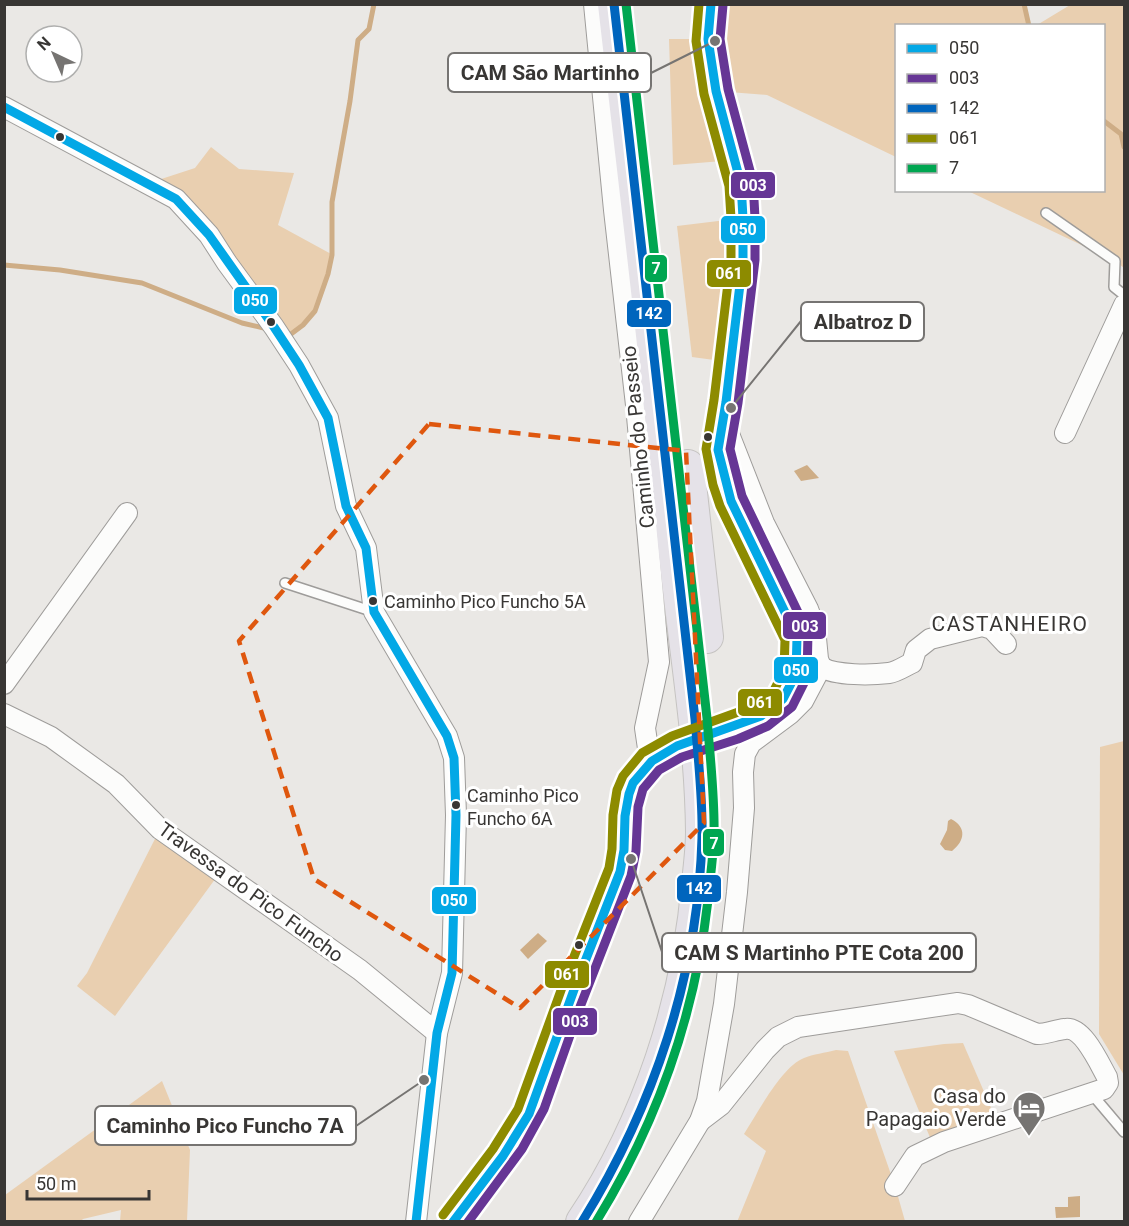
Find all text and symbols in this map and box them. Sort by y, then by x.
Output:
north arrow [24,24,84,84]
legend [895,24,1105,192]
text: N [33,33,55,54]
text: 050 [949,37,979,58]
callout: CAM São Martinho [448,53,651,92]
text: CAM São Martinho [461,61,639,85]
text: 003 [949,67,979,88]
text: 142 [949,97,979,118]
text: 061 [949,127,979,148]
unlabelled marker [54,131,66,143]
text: 7 [949,157,959,178]
line badge: 003 [730,171,776,199]
text: 003 [739,176,767,195]
line badge: 050 [720,215,766,244]
text: 050 [729,220,757,239]
line badge: 7 [644,254,668,283]
text: 7 [651,259,661,278]
line badge: 061 [706,259,752,288]
text: 061 [715,264,743,283]
line badge: 050 [233,286,278,315]
text: 050 [241,291,269,310]
line badge: 142 [626,299,672,328]
callout: Albatroz D [801,302,924,341]
text: 142 [635,304,663,323]
text: Albatroz D [814,310,912,334]
unlabelled marker [265,316,277,328]
street label: Caminho do Passeio [616,345,660,529]
unlabelled marker [702,431,714,443]
place label: Caminho Pico Funcho 5A [384,591,586,612]
marker: Caminho Pico Funcho 5A [367,595,379,607]
line badge: 003 [782,611,827,640]
district label: CASTANHEIRO [932,612,1088,636]
text: 003 [791,617,819,636]
line badge: 050 [773,656,819,684]
text: 050 [782,661,810,680]
line badge: 061 [737,688,783,717]
text: 061 [746,693,774,712]
place label: Caminho Pico Funcho 6A [467,785,579,829]
marker: Caminho Pico Funcho 6A [450,799,462,811]
street label: Travessa do Pico Funcho [154,817,348,967]
line badge: 7 [702,828,725,857]
text: 7 [709,834,719,853]
line badge: 142 [676,874,722,903]
text: 142 [685,879,713,898]
line badge: 050 [431,886,477,915]
text: 050 [440,891,468,910]
callout: CAM S Martinho PTE Cota 200 [662,933,976,972]
unlabelled marker [573,939,585,951]
text: CAM S Martinho PTE Cota 200 [674,941,964,965]
line badge: 061 [544,960,590,989]
text: 061 [553,965,581,984]
line badge: 003 [552,1007,598,1036]
text: 003 [561,1012,589,1031]
place label: Casa do Papagaio Verde [866,1084,1006,1131]
hotel icon: Casa do Papagaio Verde [1011,1090,1047,1137]
callout: Caminho Pico Funcho 7A [95,1106,356,1145]
text: Caminho Pico Funcho 7A [106,1114,344,1138]
scale bar [27,1163,148,1201]
text: 50 m [36,1173,76,1194]

